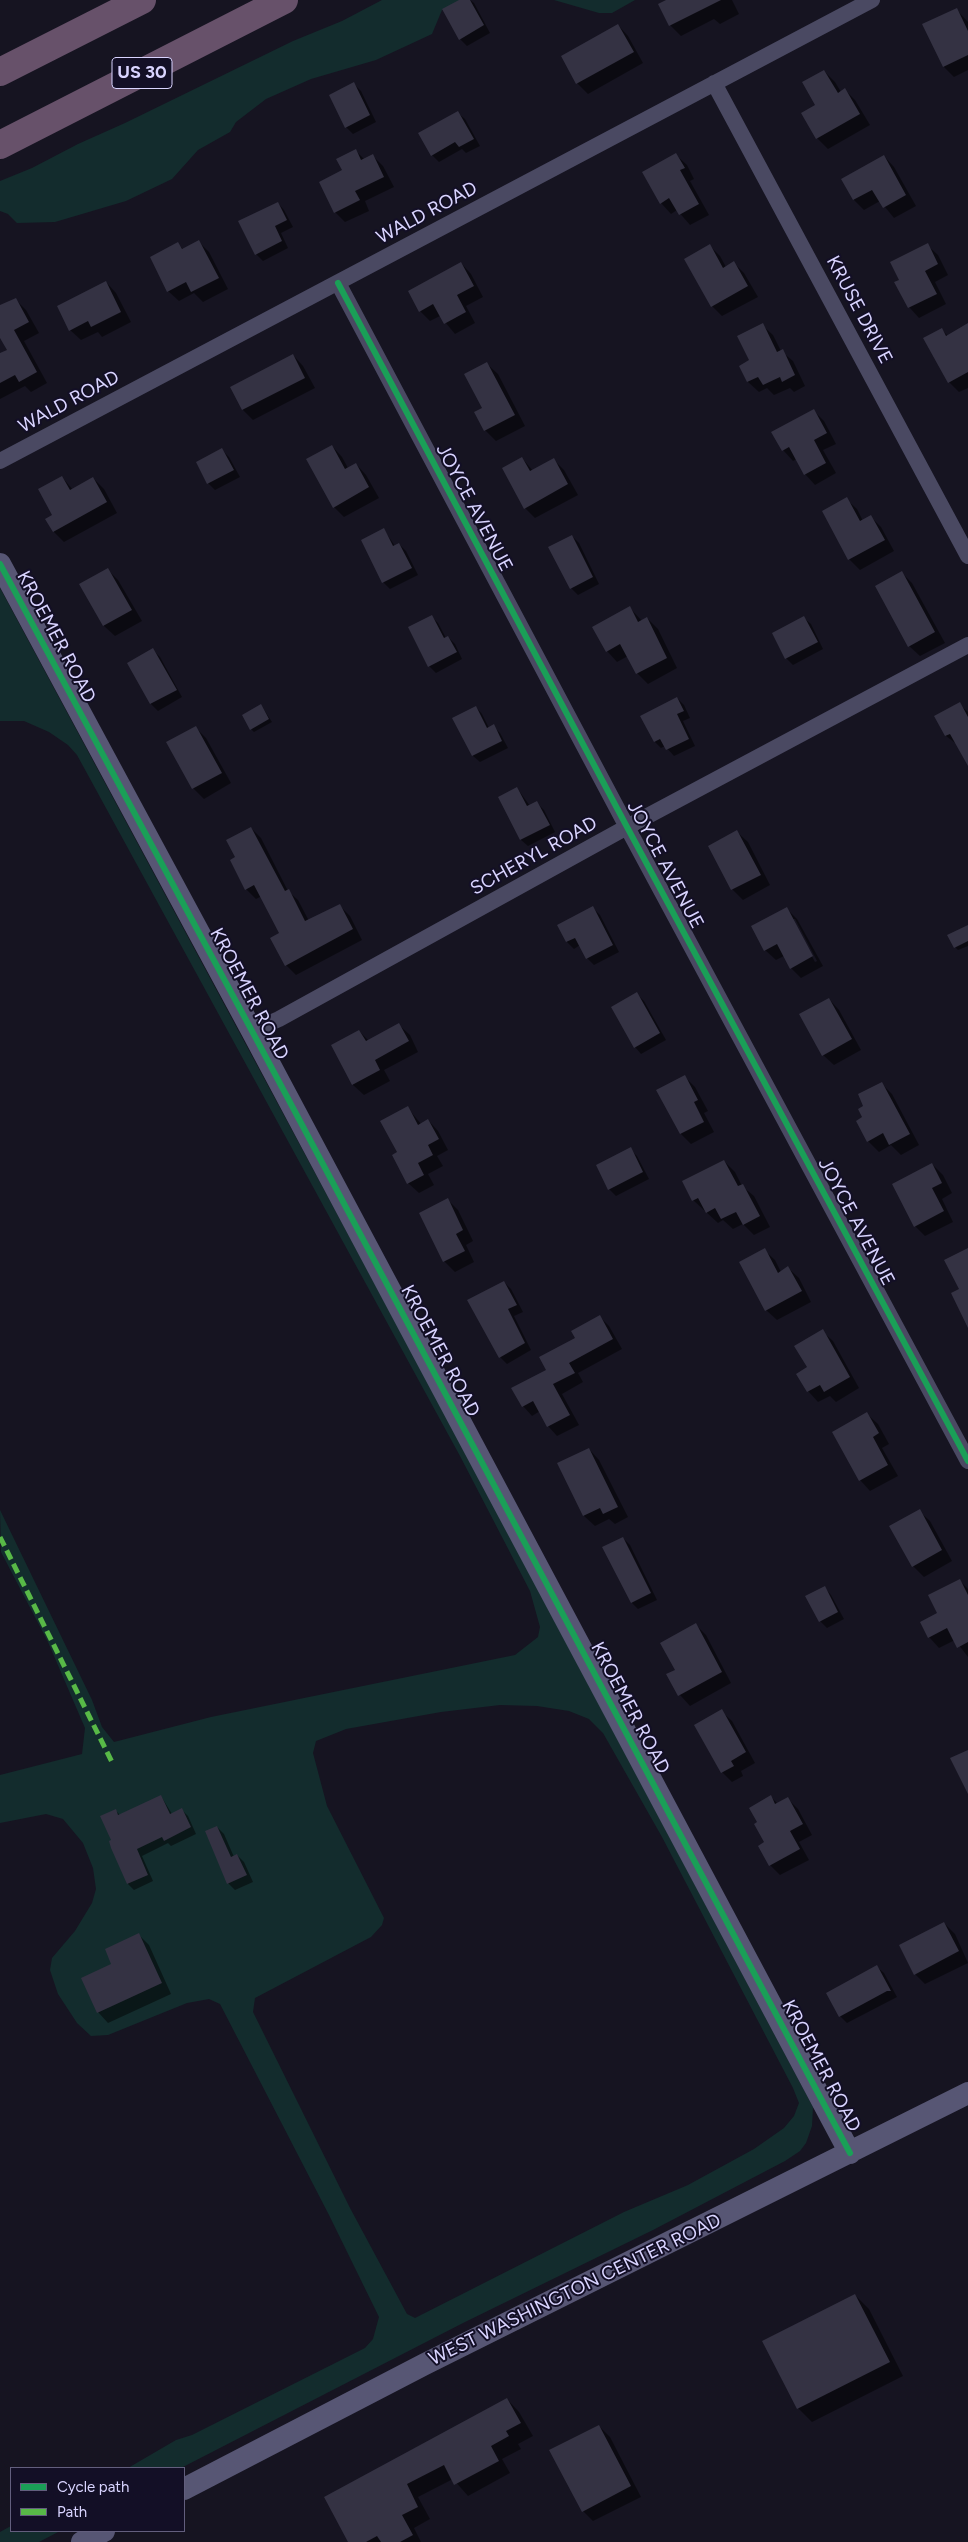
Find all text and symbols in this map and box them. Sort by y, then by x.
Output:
road number: US 30 [112,58,172,88]
street label: WALD ROAD [373,177,481,249]
street label: KRUSE DRIVE [821,252,897,368]
street label: WALD ROAD [15,366,123,438]
street label: JOYCE AVENUE [431,440,517,576]
street label: KROEMER ROAD [12,567,100,707]
street label: JOYCE AVENUE [622,797,708,933]
street label: SCHERYL ROAD [467,812,601,900]
street label: KROEMER ROAD [205,924,293,1064]
street label: JOYCE AVENUE [813,1154,899,1290]
street label: KROEMER ROAD [396,1281,484,1421]
street label: KROEMER ROAD [586,1638,674,1778]
street label: KROEMER ROAD [777,1996,865,2136]
street label: WEST WASHINGTON CENTER ROAD [425,2209,725,2371]
legend [10,2467,185,2532]
text: Cycle path [57,2478,129,2496]
text: Path [57,2503,87,2521]

